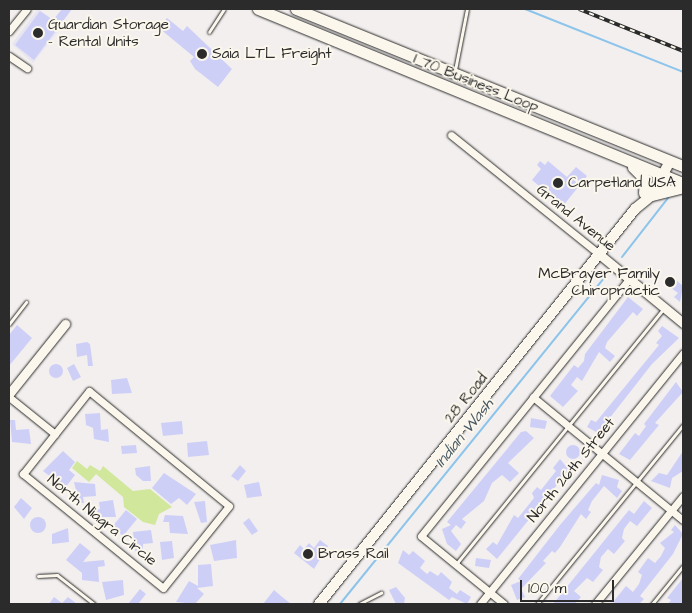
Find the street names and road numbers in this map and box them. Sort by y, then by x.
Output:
street label: I 70 Business Loop [411,50,541,116]
street label: Grand Avenue [533,181,619,255]
street label: 28 Road [441,369,491,427]
street label: North 26th Street [523,414,619,526]
street label: North Niagra Circle [44,470,160,570]

